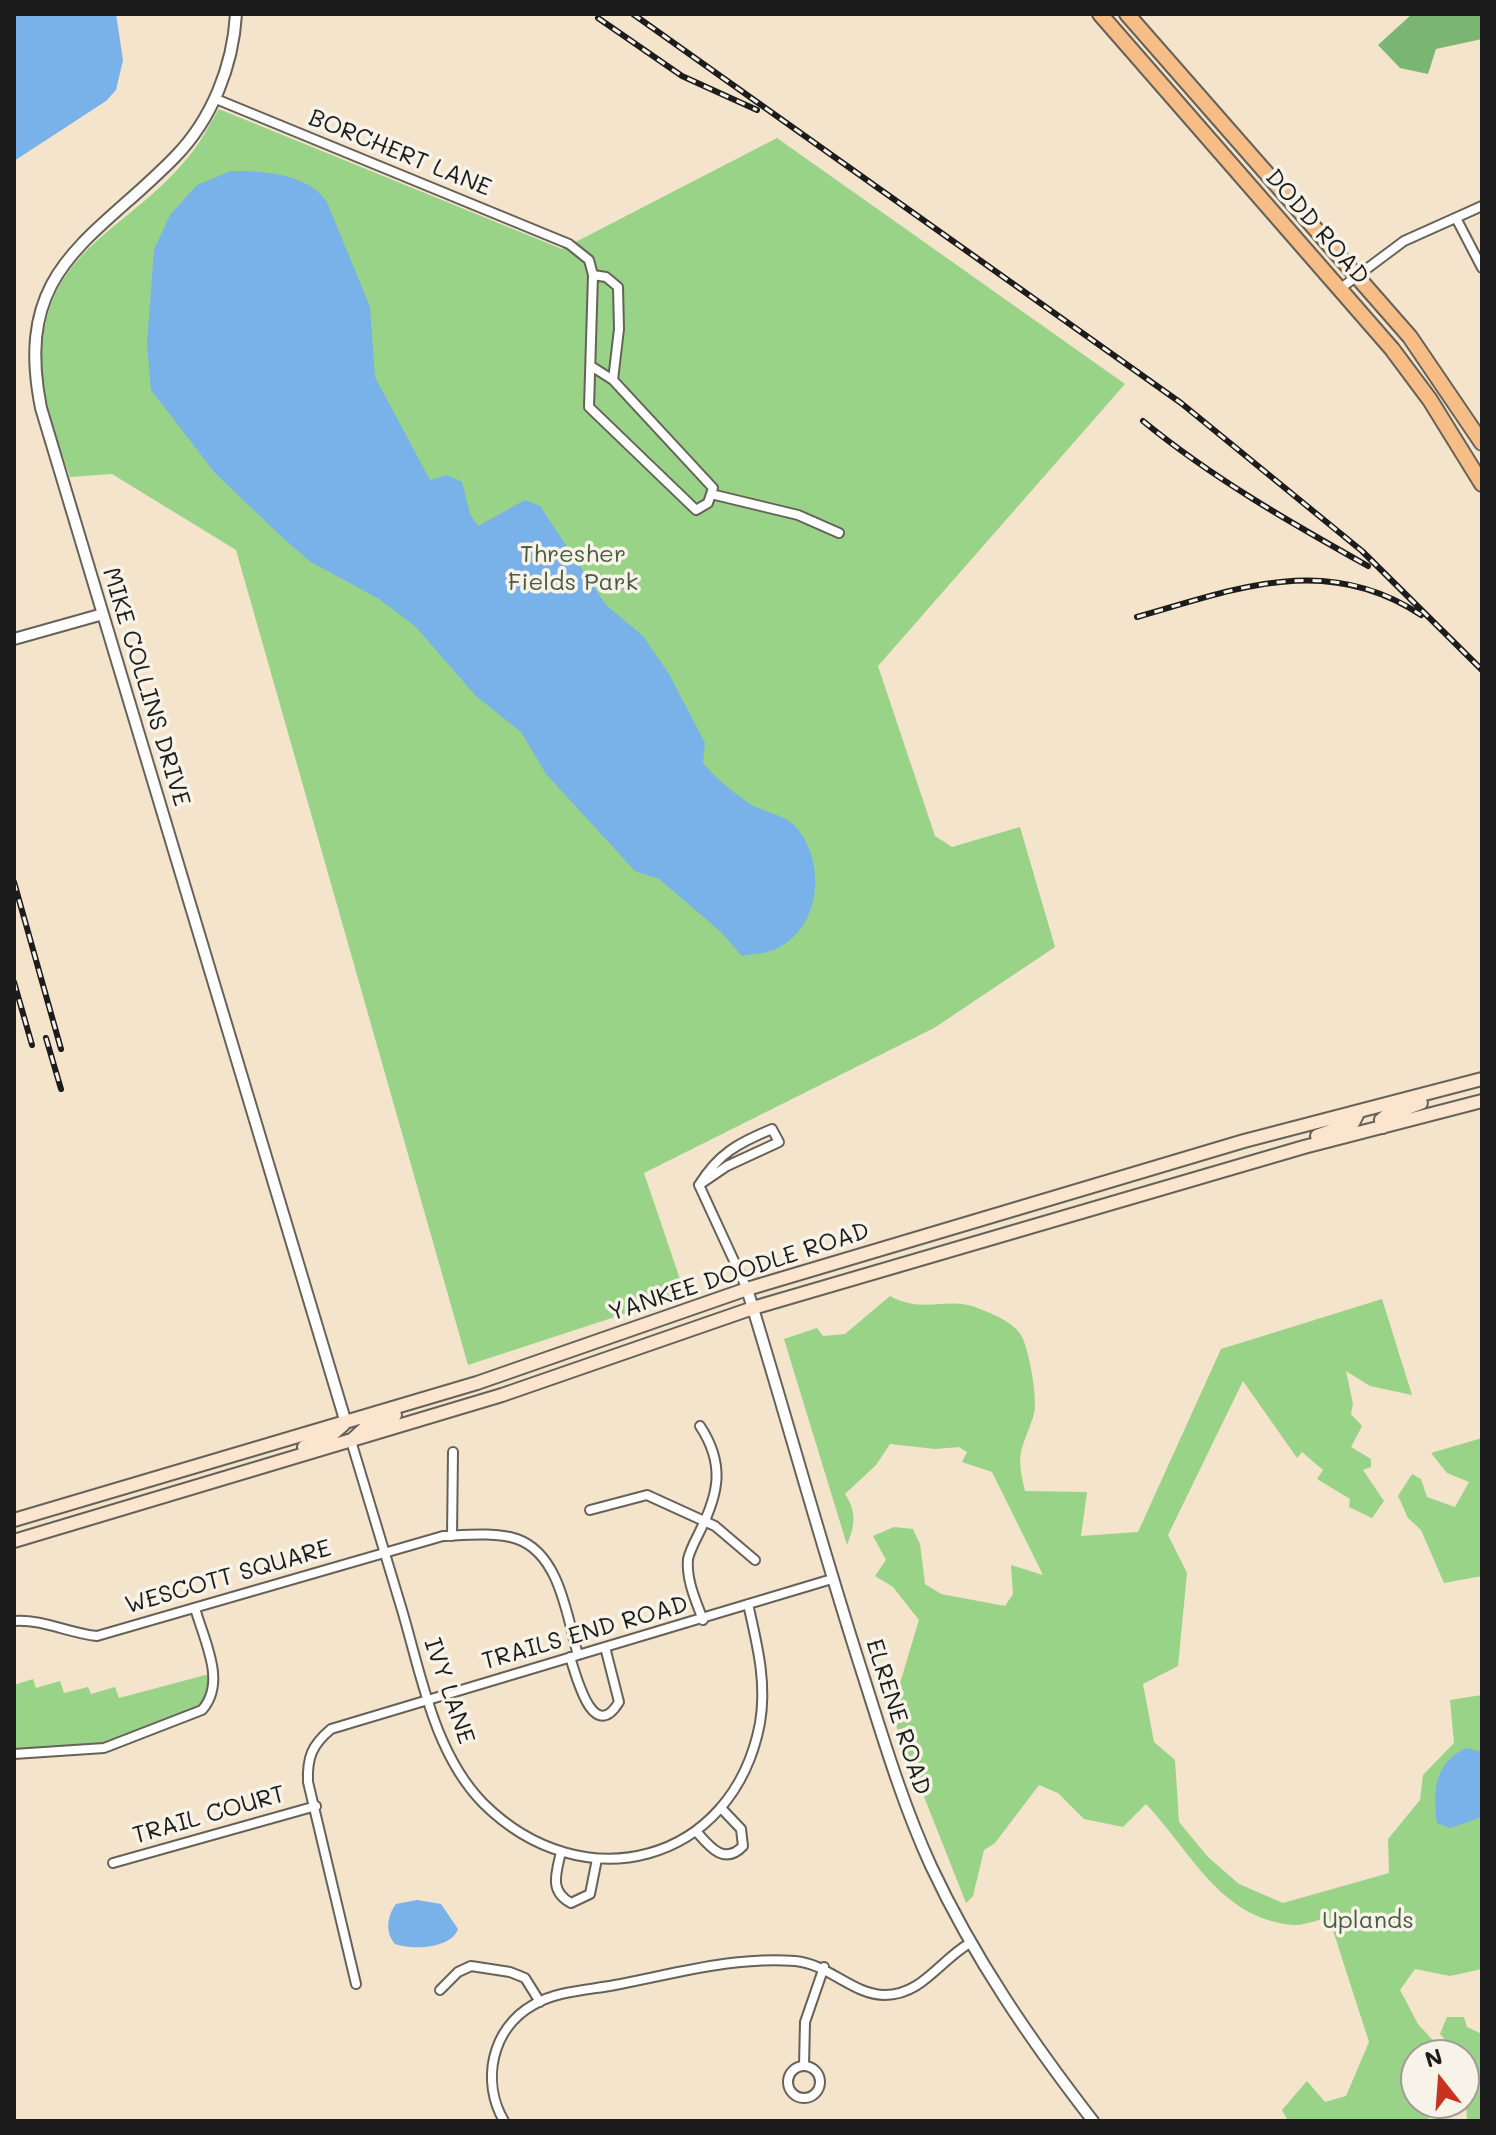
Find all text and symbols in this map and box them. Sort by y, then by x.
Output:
street label: BORCHERT LANE [304,103,496,203]
street label: DODD ROAD [1259,163,1375,291]
park label: Thresher Fields Park [508,541,638,597]
street label: MIKE COLLINS DRIVE [96,564,196,810]
street label: YANKEE DOODLE ROAD [605,1216,873,1328]
street label: WESCOTT SQUARE [122,1534,334,1620]
street label: TRAILS END ROAD [479,1590,691,1676]
street label: IVY LANE [417,1634,481,1748]
street label: ELRENE ROAD [859,1635,937,1799]
street label: TRAIL COURT [130,1780,288,1850]
park label: Uplands [1322,1907,1414,1935]
north arrow [1400,2039,1480,2119]
text: N [1421,2041,1446,2074]

